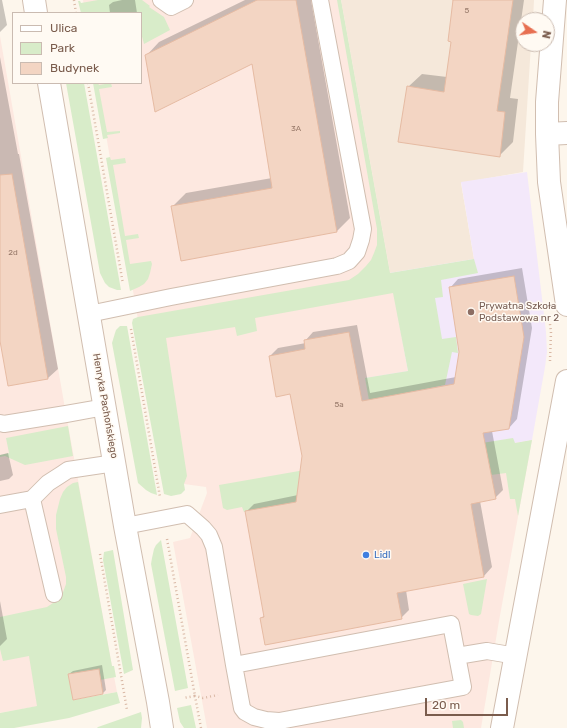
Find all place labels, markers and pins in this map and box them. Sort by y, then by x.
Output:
place label: Prywatna Szkoła Podstawowa nr 2 [479,300,559,324]
marker: Prywatna Szkoła Podstawowa nr 2 [466,307,476,317]
place label: Lidl [374,549,390,561]
marker: Lidl [361,550,371,560]

